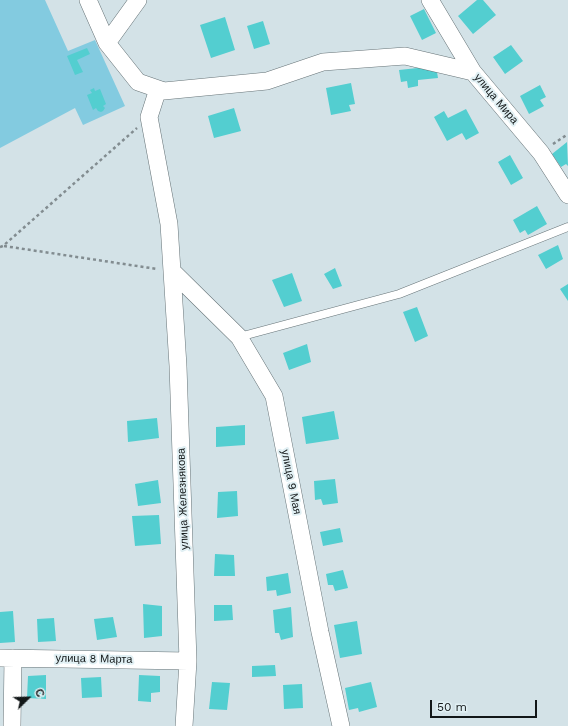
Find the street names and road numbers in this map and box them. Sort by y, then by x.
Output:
street label: улица Мира [471,71,521,127]
street label: улица Железнякова [175,448,191,550]
street label: улица 9 Мая [278,448,304,516]
street label: улица 8 Марта [55,652,133,666]

